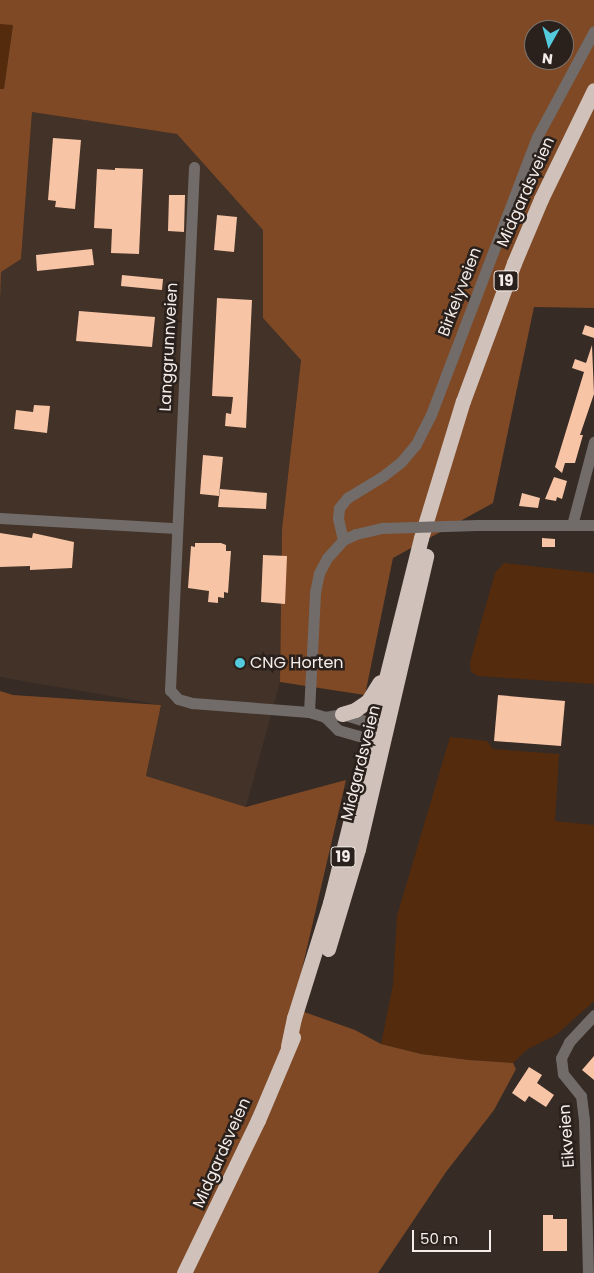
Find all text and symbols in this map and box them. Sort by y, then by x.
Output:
north arrow [524,20,574,70]
text: N [541,48,554,69]
street label: Midgardsveien [493,134,559,250]
street label: Birkelyveien [434,245,486,339]
road number: 19 [494,268,518,294]
street label: Langgrunnveien [156,282,182,412]
place label: CNG Horten [250,653,344,673]
marker: CNG Horten [234,657,246,669]
street label: Midgardsveien [337,703,385,823]
road number: 19 [330,844,356,870]
street label: Midgardsveien [189,1095,255,1211]
street label: Eikveien [555,1104,579,1168]
scale bar [414,1220,493,1252]
text: 50 m [420,1228,458,1249]

